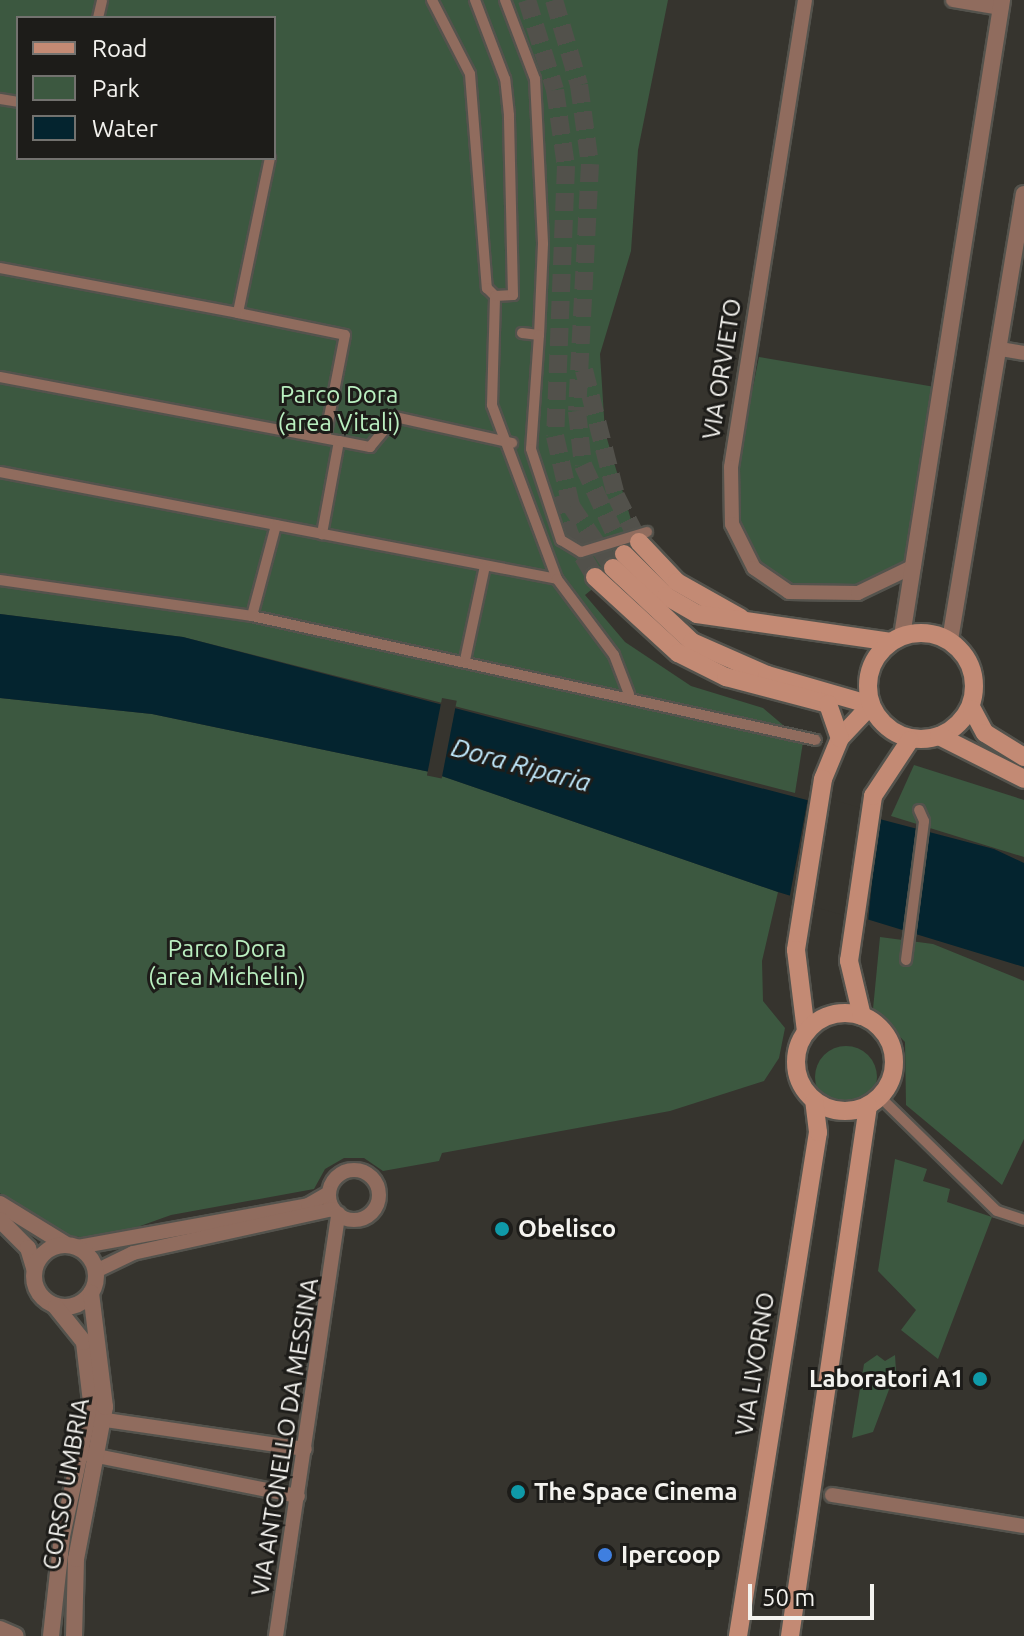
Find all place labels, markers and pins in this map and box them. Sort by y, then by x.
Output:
place label: Obelisco [518,1215,616,1243]
marker: Obelisco [493,1220,511,1238]
place label: Laboratori A1 [809,1365,964,1393]
marker: Laboratori A1 [971,1370,989,1388]
place label: The Space Cinema [534,1478,737,1506]
marker: The Space Cinema [509,1483,527,1501]
place label: Ipercoop [621,1541,721,1569]
marker: Ipercoop [596,1546,614,1564]

